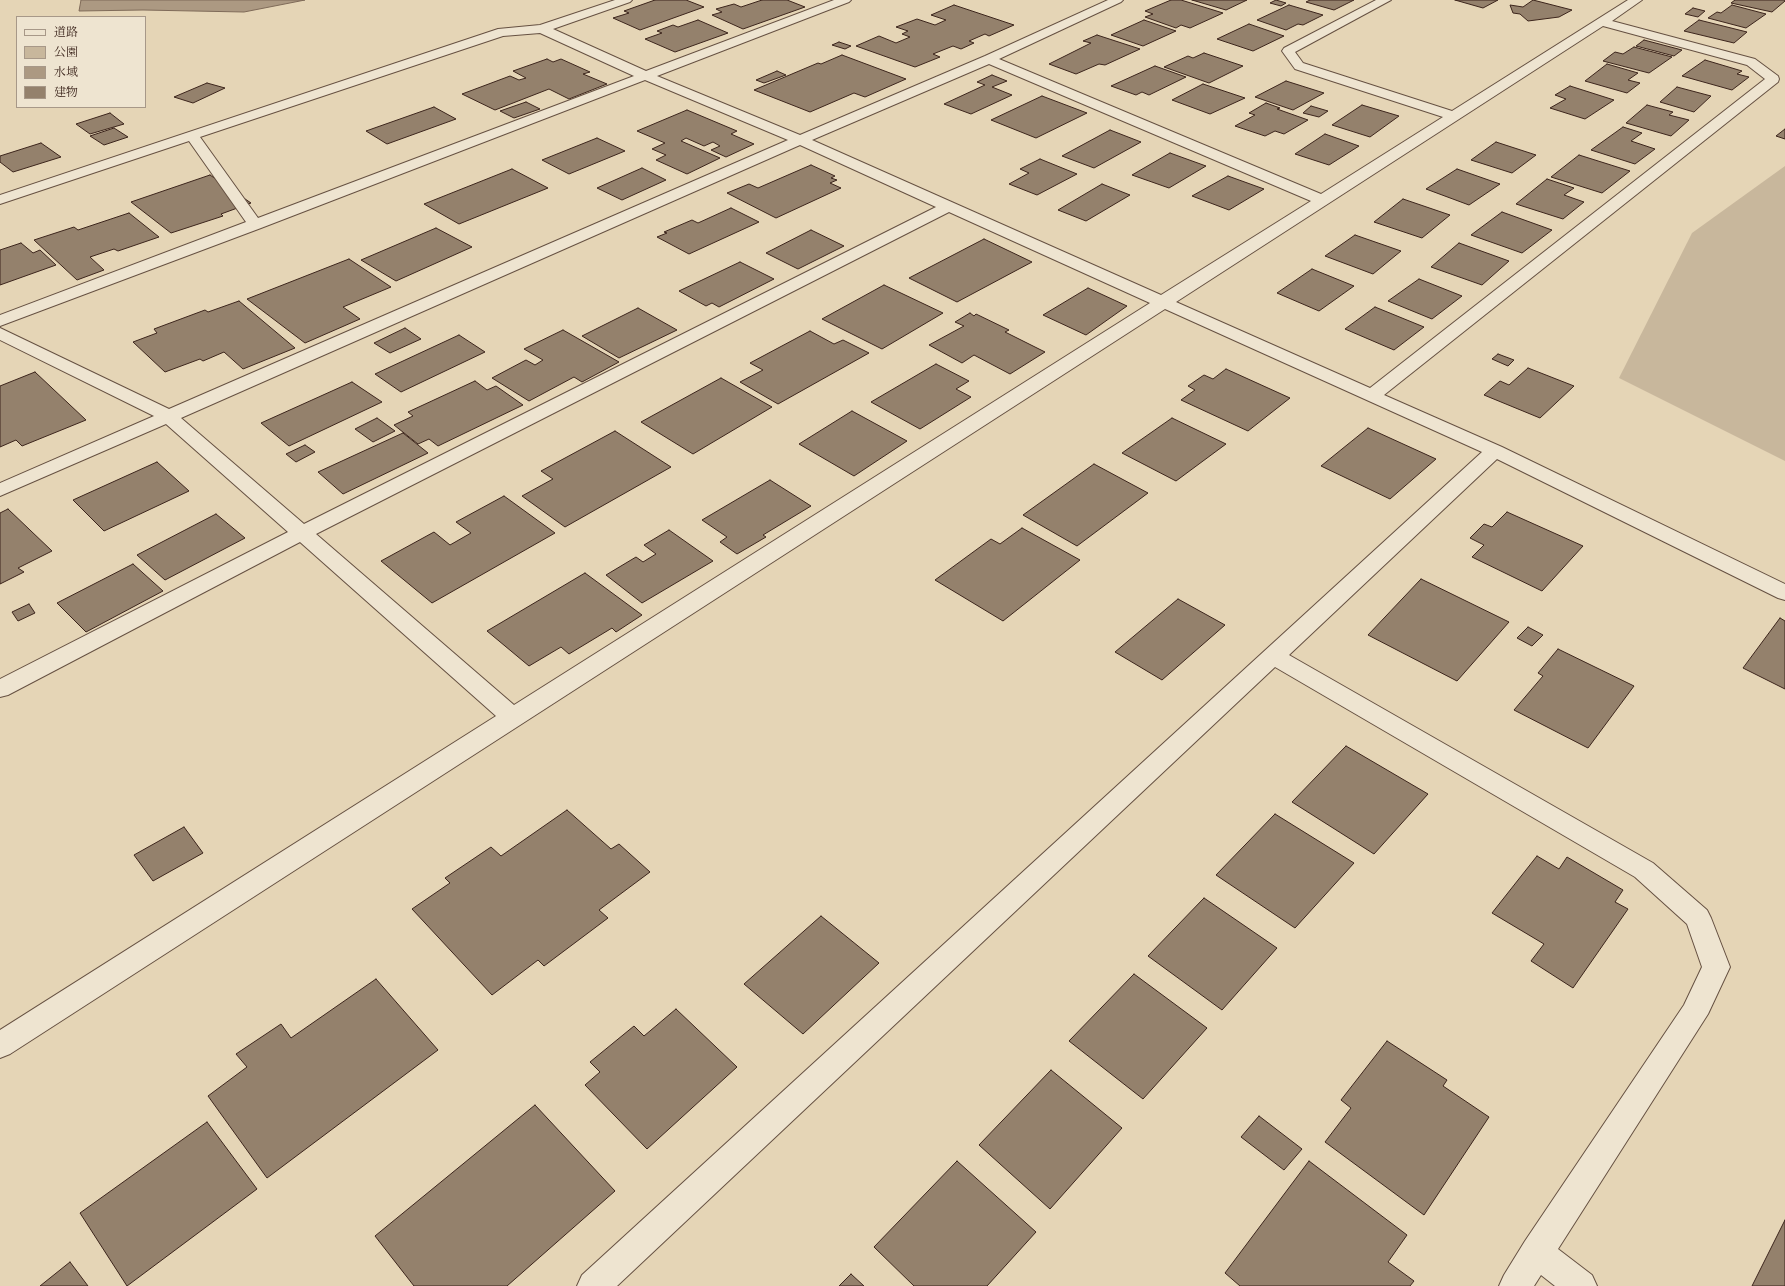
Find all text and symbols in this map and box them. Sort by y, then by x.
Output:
legend [16,16,146,108]
text: 道路 [54,24,78,42]
text: 公園 [54,44,78,62]
text: 水域 [54,64,78,82]
text: 建物 [54,84,78,102]

